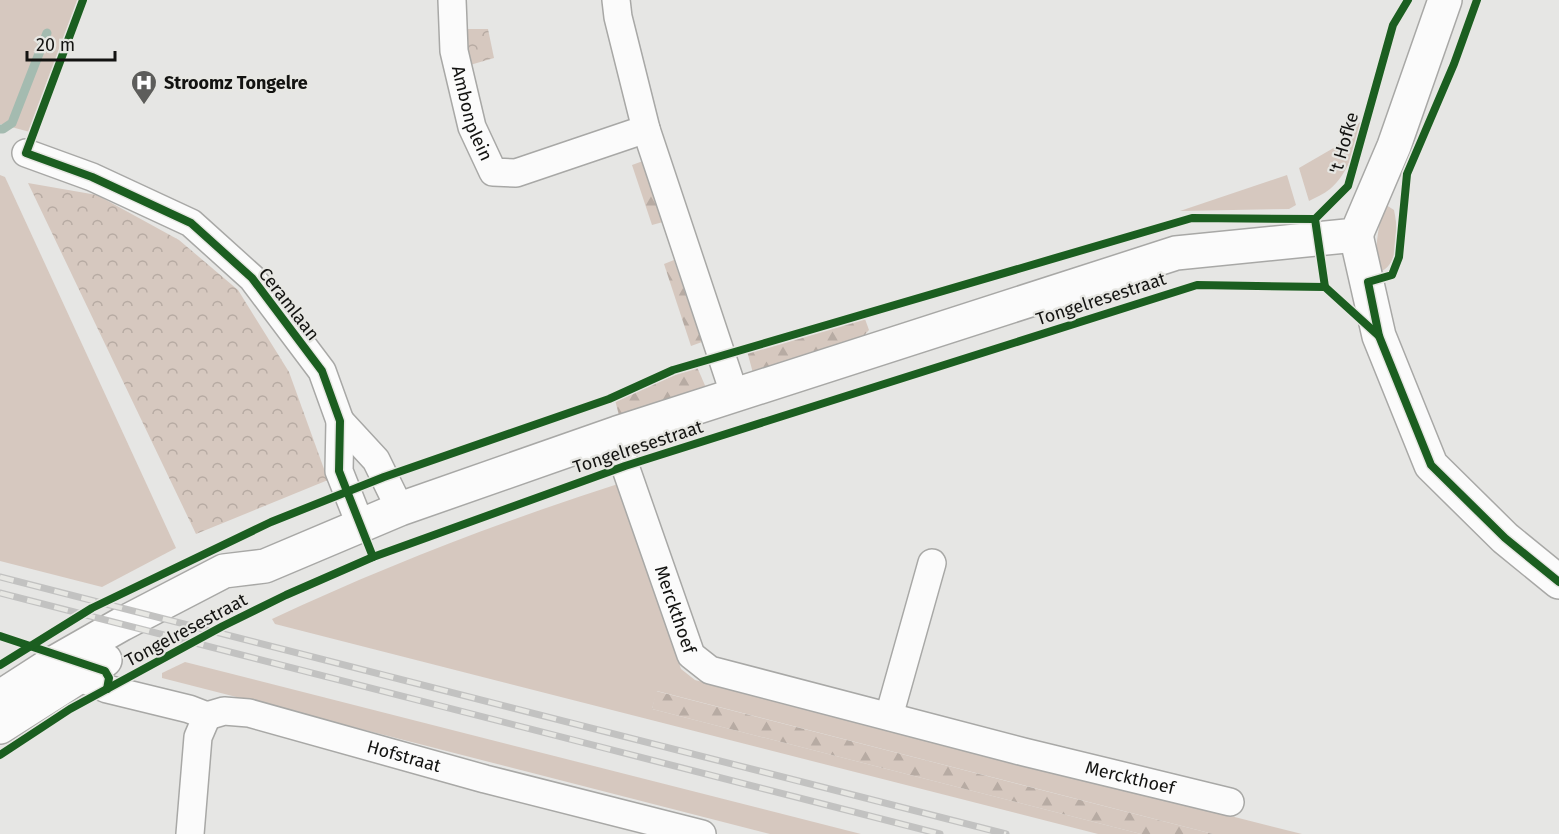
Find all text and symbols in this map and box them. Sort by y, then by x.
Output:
scale bar [27,24,116,62]
text: 20 m [36,34,75,56]
street label: Ambonplein [447,64,497,165]
hospital icon: Stroomz Tongelre [129,68,159,106]
place label: Stroomz Tongelre [164,72,308,94]
street label: 't Hofke [1325,110,1363,176]
street label: Ceramlaan [254,263,324,345]
street label: Tongelresestraat [1033,267,1169,330]
street label: Tongelresestraat [570,415,706,478]
street label: Merckthoef [650,563,701,658]
street label: Tongelresestraat [121,588,251,671]
street label: Hofstraat [364,736,444,777]
street label: Merckthoef [1083,756,1179,800]

